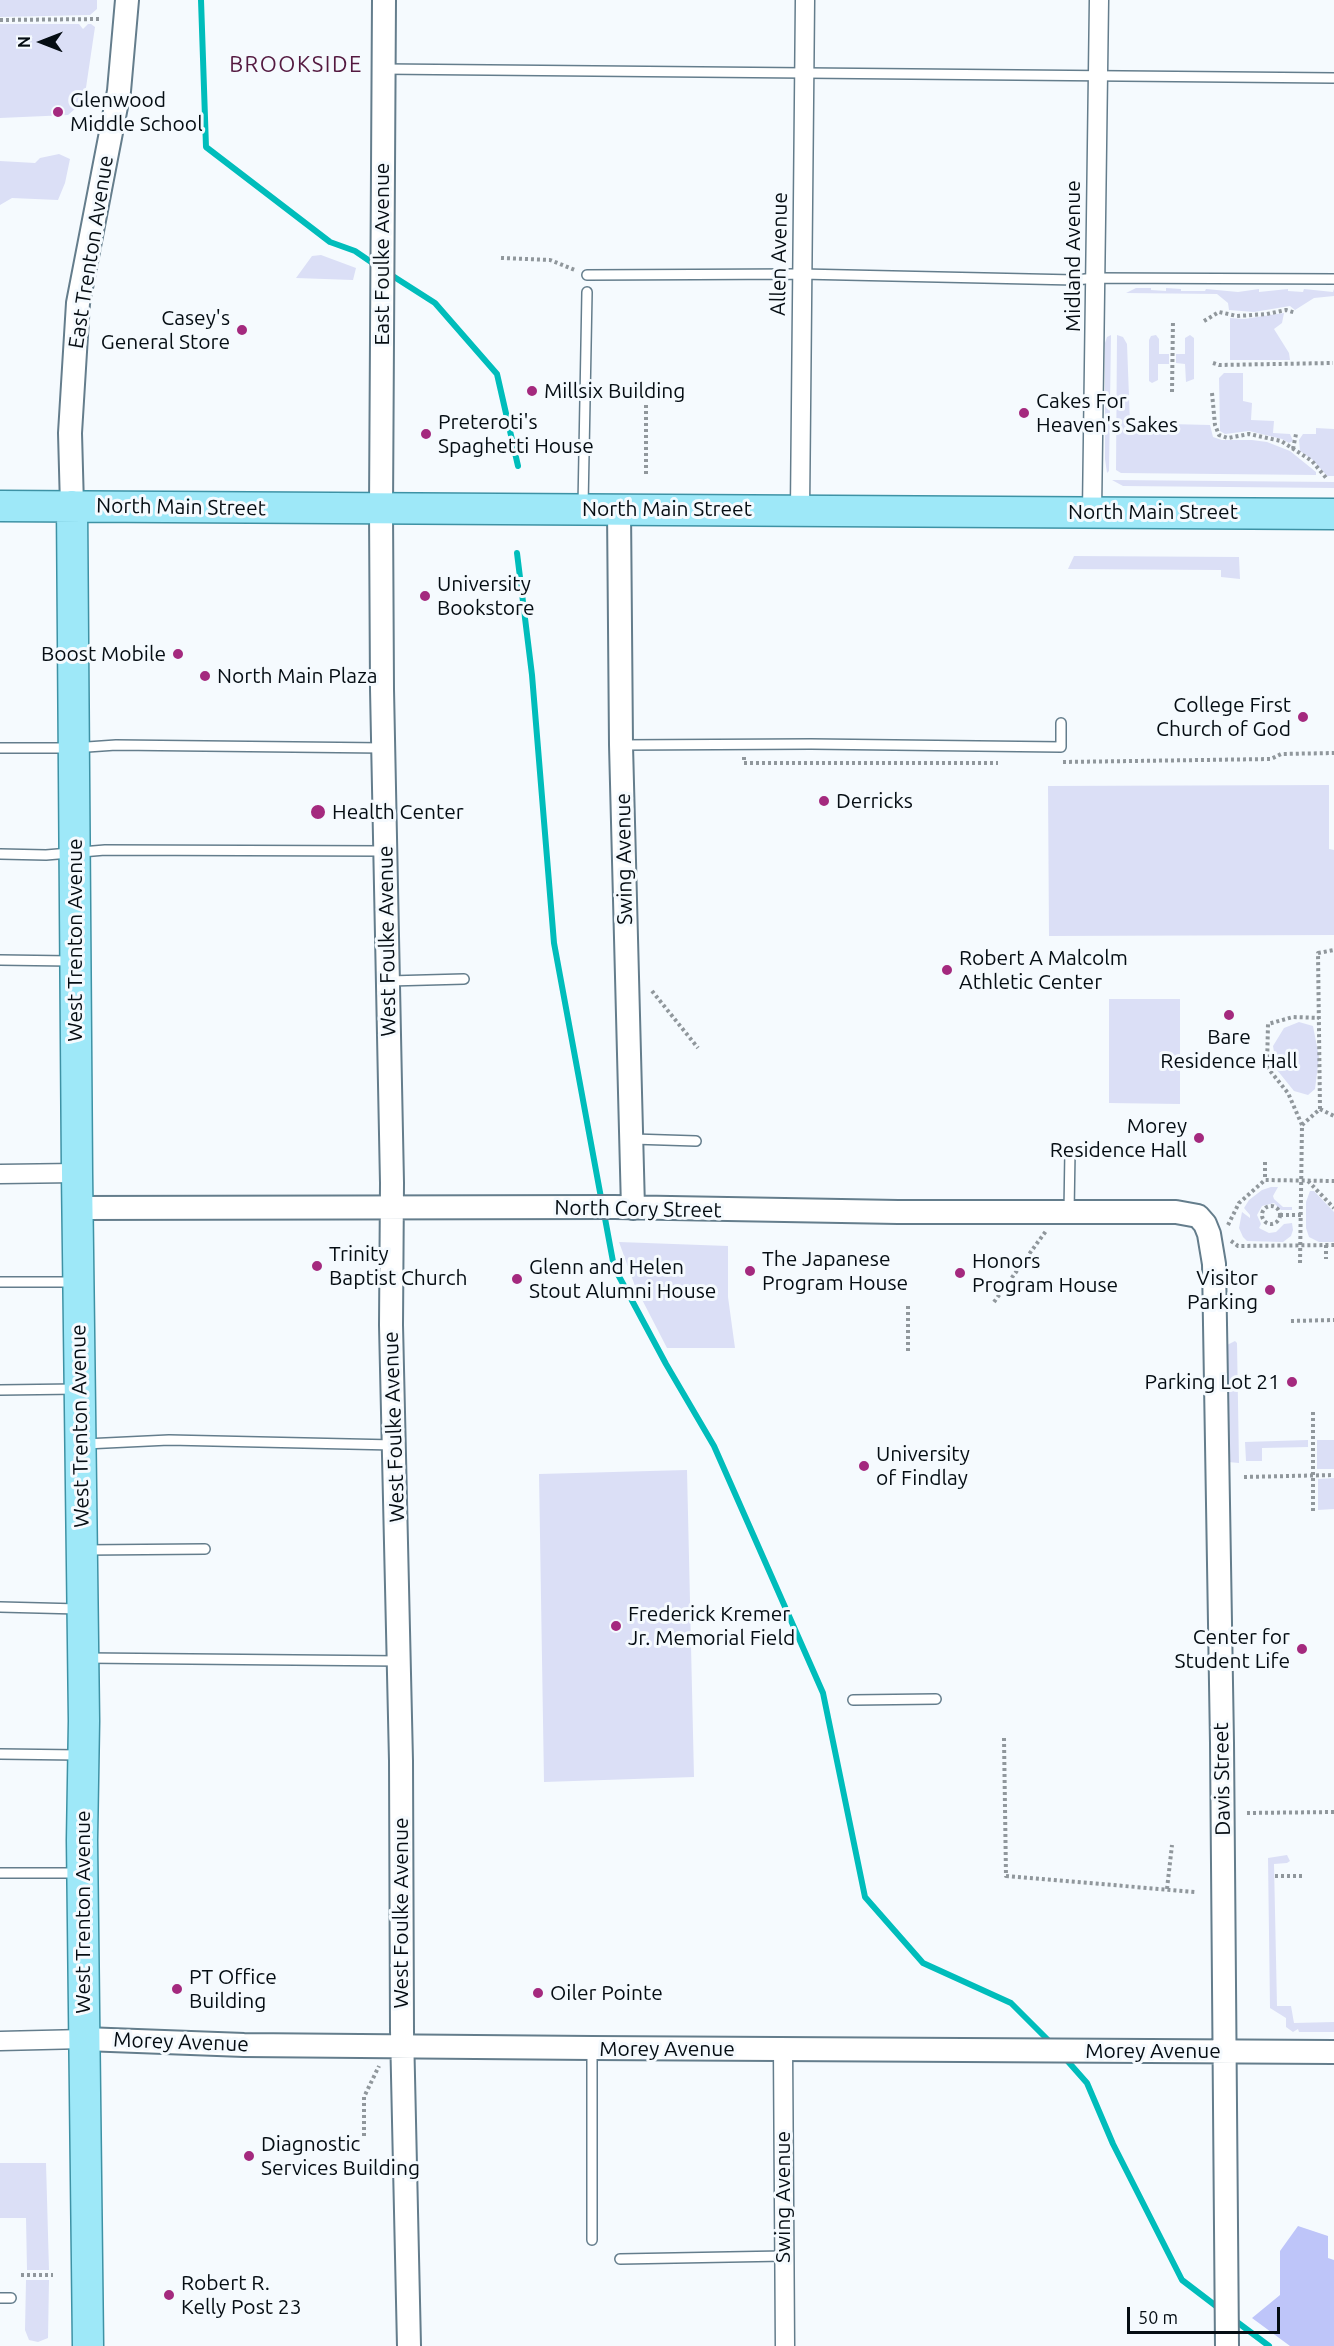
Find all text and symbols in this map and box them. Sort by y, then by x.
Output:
north arrow [12,12,72,72]
text: N [15,36,33,48]
district label: BROOKSIDE [229,52,363,78]
place label: Glenwood Middle School [70,87,203,137]
marker: Glenwood Middle School [51,105,65,119]
street label: East Trenton Avenue [63,154,119,350]
street label: East Foulke Avenue [369,163,395,345]
street label: Midland Avenue [1060,180,1086,332]
street label: Allen Avenue [765,192,793,316]
place label: Casey's General Store [101,305,230,355]
marker: Casey's General Store [235,323,249,337]
place label: Millsix Building [544,378,685,404]
marker: Millsix Building [525,384,539,398]
place label: Cakes For Heaven's Sakes [1036,388,1178,438]
marker: Cakes For Heaven's Sakes [1017,406,1031,420]
place label: Preteroti's Spaghetti House [438,409,594,459]
marker: Preteroti's Spaghetti House [419,427,433,441]
street label: North Main Street [96,493,266,521]
street label: North Main Street [582,496,752,522]
street label: North Main Street [1068,499,1238,525]
place label: University Bookstore [437,571,535,621]
marker: University Bookstore [418,589,432,603]
place label: Boost Mobile [41,641,166,667]
marker: Boost Mobile [171,647,185,661]
place label: North Main Plaza [217,663,378,689]
marker: North Main Plaza [198,669,212,683]
place label: College First Church of God [1156,692,1291,742]
marker: College First Church of God [1296,710,1310,724]
place label: Derricks [836,788,913,814]
street label: Swing Avenue [610,793,638,925]
marker: Derricks [817,794,831,808]
place label: Health Center [332,799,464,825]
marker: Health Center [309,803,327,821]
street label: West Trenton Avenue [62,838,88,1042]
street label: West Foulke Avenue [373,845,401,1037]
place label: Robert A Malcolm Athletic Center [959,945,1128,995]
marker: Robert A Malcolm Athletic Center [940,963,954,977]
marker: Bare Residence Hall [1222,1008,1236,1022]
place label: Bare Residence Hall [1160,1024,1298,1074]
place label: Morey Residence Hall [1050,1113,1187,1163]
marker: Morey Residence Hall [1192,1131,1206,1145]
street label: North Cory Street [554,1195,722,1223]
place label: Trinity Baptist Church [329,1241,467,1291]
place label: The Japanese Program House [762,1246,908,1296]
place label: Honors Program House [972,1248,1118,1298]
place label: Glenn and Helen Stout Alumni House [529,1254,716,1304]
marker: Trinity Baptist Church [310,1259,324,1273]
marker: The Japanese Program House [743,1264,757,1278]
place label: Visitor Parking [1187,1265,1258,1315]
marker: Honors Program House [953,1266,967,1280]
marker: Glenn and Helen Stout Alumni House [510,1272,524,1286]
marker: Visitor Parking [1263,1283,1277,1297]
street label: West Trenton Avenue [66,1324,94,1528]
street label: West Foulke Avenue [378,1331,410,1523]
place label: Parking Lot 21 [1145,1369,1280,1395]
marker: Parking Lot 21 [1285,1375,1299,1389]
place label: University of Findlay [876,1441,970,1491]
marker: University of Findlay [857,1459,871,1473]
place label: Frederick Kremer Jr. Memorial Field [628,1601,795,1651]
marker: Frederick Kremer Jr. Memorial Field [609,1619,623,1633]
place label: Center for Student Life [1174,1624,1290,1674]
marker: Center for Student Life [1295,1642,1309,1656]
street label: Davis Street [1208,1722,1236,1836]
street label: West Trenton Avenue [70,1810,96,2014]
street label: West Foulke Avenue [388,1817,414,2009]
place label: PT Office Building [189,1964,277,2014]
place label: Oiler Pointe [550,1980,663,2006]
marker: PT Office Building [170,1982,184,1996]
marker: Oiler Pointe [531,1986,545,2000]
street label: Morey Avenue [113,2027,249,2057]
street label: Morey Avenue [599,2036,735,2062]
street label: Morey Avenue [1085,2038,1221,2064]
place label: Diagnostic Services Building [261,2131,420,2181]
street label: Swing Avenue [770,2131,796,2263]
marker: Diagnostic Services Building [242,2149,256,2163]
place label: Robert R. Kelly Post 23 [181,2270,301,2320]
marker: Robert R. Kelly Post 23 [162,2288,176,2302]
scale bar [1130,2295,1283,2333]
text: 50 m [1138,2307,1178,2327]

